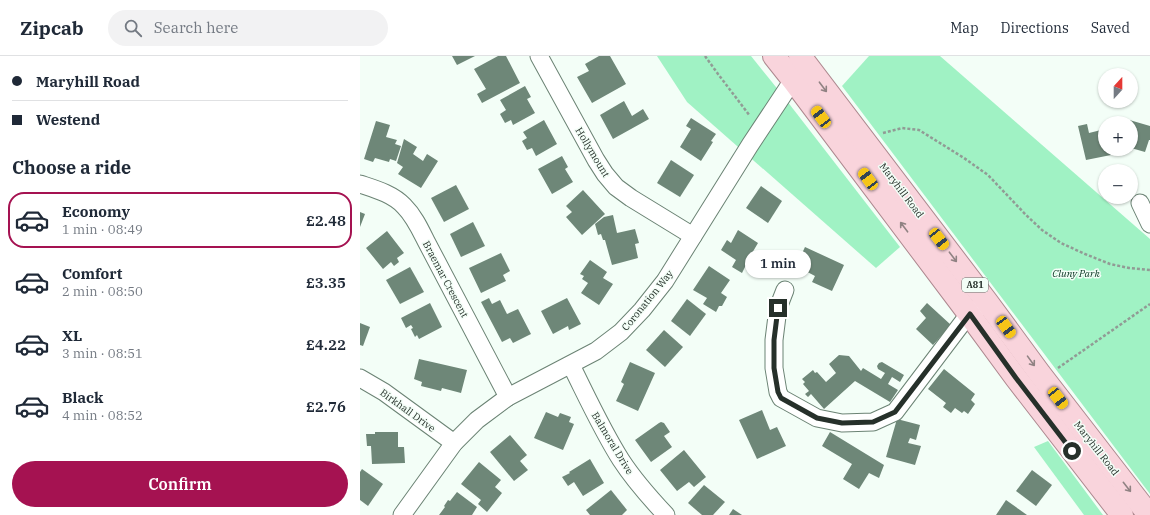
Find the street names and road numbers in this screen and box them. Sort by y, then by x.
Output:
street label: Hollymount [573,125,613,180]
street label: Maryhill Road [877,160,927,220]
street label: Braemar Crescent [420,239,471,320]
street label: Coronation Way [619,267,676,333]
road number: A81 [962,278,988,292]
street label: Birkhall Drive [377,386,438,435]
street label: Balmoral Drive [589,410,636,477]
street label: Maryhill Road [1071,418,1122,478]

